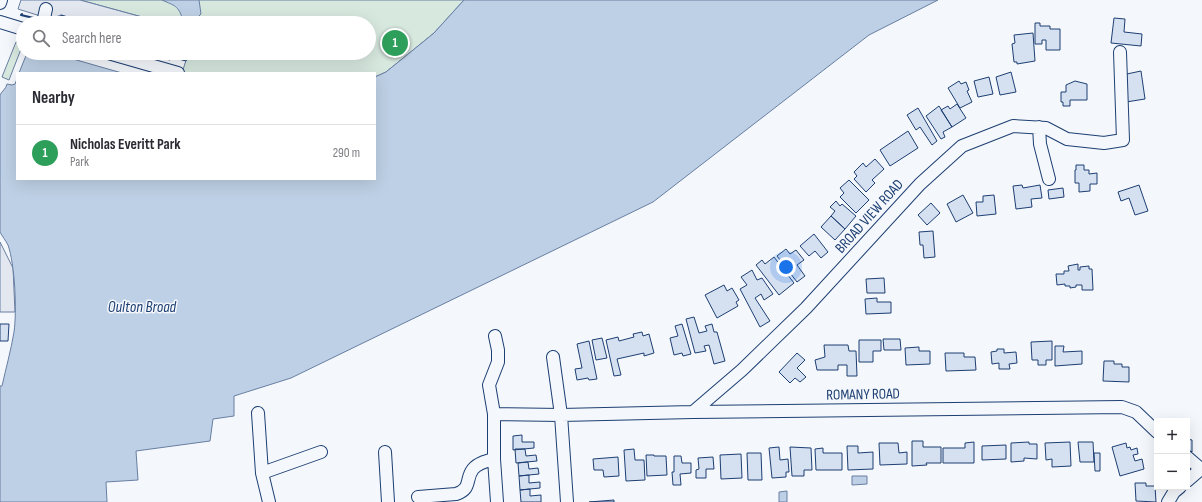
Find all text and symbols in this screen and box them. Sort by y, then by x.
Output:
search box [16,16,376,60]
icon: search [30,27,52,49]
pin: 1 [382,28,408,58]
text: Search here [62,29,122,48]
text: Nearby [32,88,75,108]
text: Nicholas Everitt Park [70,135,181,154]
text: 1 [42,145,48,161]
text: 290 m [333,145,360,161]
text: Park [70,154,89,170]
street label: BROAD VIEW ROAD [831,175,908,257]
your location [776,257,796,277]
water label: Oulton Broad [108,298,177,317]
street label: ROMANY ROAD [826,384,900,405]
map controls [1154,418,1190,490]
button: + [1154,418,1190,454]
button: − [1154,454,1190,490]

